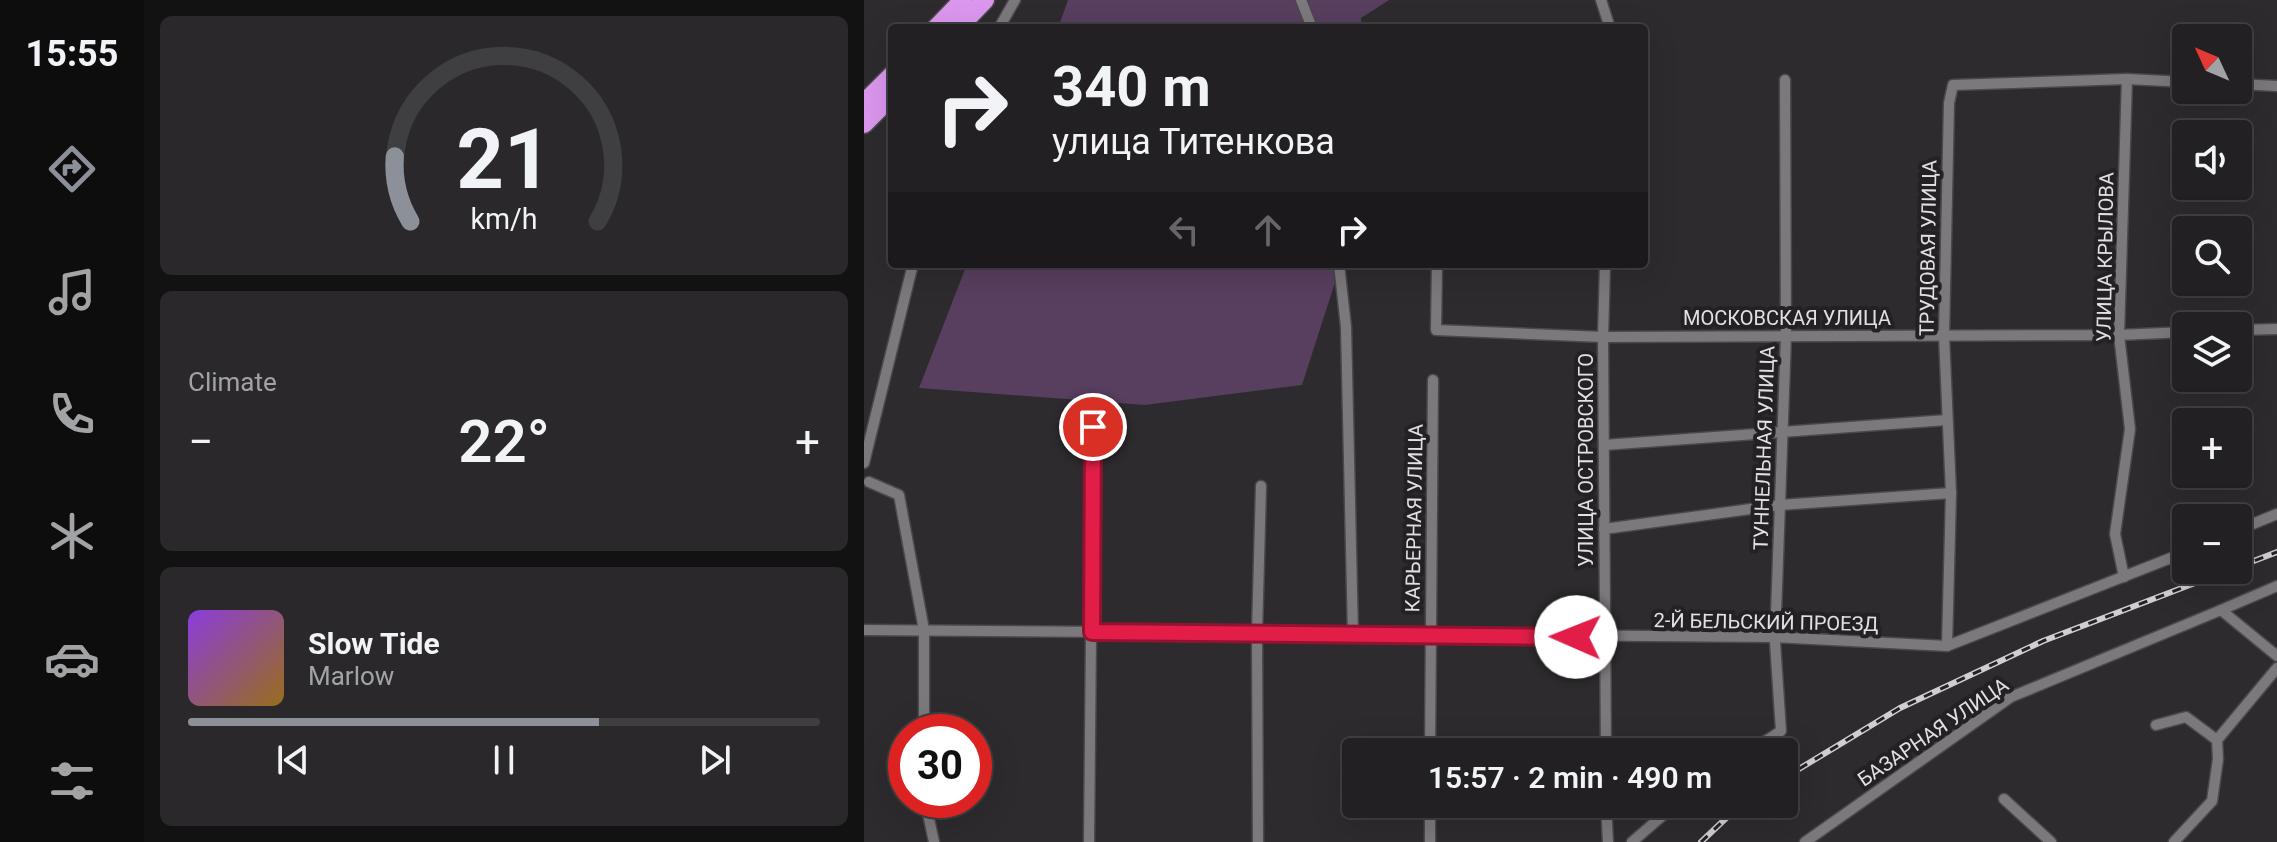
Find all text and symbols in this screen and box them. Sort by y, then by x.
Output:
north arrow [2172,24,2252,104]
map controls [2172,24,2252,584]
text: 15:55 [26,33,118,75]
text: 340 m [1052,54,1211,120]
icon: right [920,56,1024,160]
text: 21 [456,110,552,207]
button: sound [2172,120,2252,200]
text: улица Титенкова [1052,121,1335,163]
icon: directions [44,141,100,197]
street label: ТРУДОВАЯ УЛИЦА [1914,160,1942,336]
street label: УЛИЦА КРЫЛОВА [2092,172,2118,342]
text: km/h [470,202,538,236]
icon: left [1162,208,1206,252]
icon: ahead [1246,208,1290,252]
icon: right [1330,208,1374,252]
button: search [2172,216,2252,296]
icon: music [44,264,100,320]
street label: МОСКОВСКАЯ УЛИЦА [1683,306,1891,330]
button: layers [2172,312,2252,392]
street label: ТУННЕЛЬНАЯ УЛИЦА [1748,345,1780,551]
street label: УЛИЦА ОСТРОВСКОГО [1574,353,1598,567]
text: Climate [188,367,277,397]
icon: phone [44,386,100,442]
pin [1059,393,1127,461]
icon: arrive [1071,405,1115,449]
text: 22° [458,406,550,477]
button: + [2172,408,2252,488]
text: − [188,416,213,468]
text: + [795,416,820,468]
street label: КАРЬЕРНАЯ УЛИЦА [1400,424,1428,612]
button: − [2172,504,2252,584]
icon: climate [44,508,100,564]
position arrow [1534,595,1618,679]
street label: 2-Й БЕЛЬСКИЙ ПРОЕЗД [1653,608,1879,636]
text: Slow Tide [308,626,440,661]
icon: car [44,631,100,687]
text: Marlow [308,661,394,691]
street label: БАЗАРНАЯ УЛИЦА [1853,673,2013,791]
speed limit sign: 30 [888,714,992,818]
icon: previous [271,738,315,782]
icon: pause [482,738,526,782]
icon: next [693,738,737,782]
icon: filters [44,753,100,809]
text: 15:57 · 2 min · 490 m [1428,760,1712,795]

